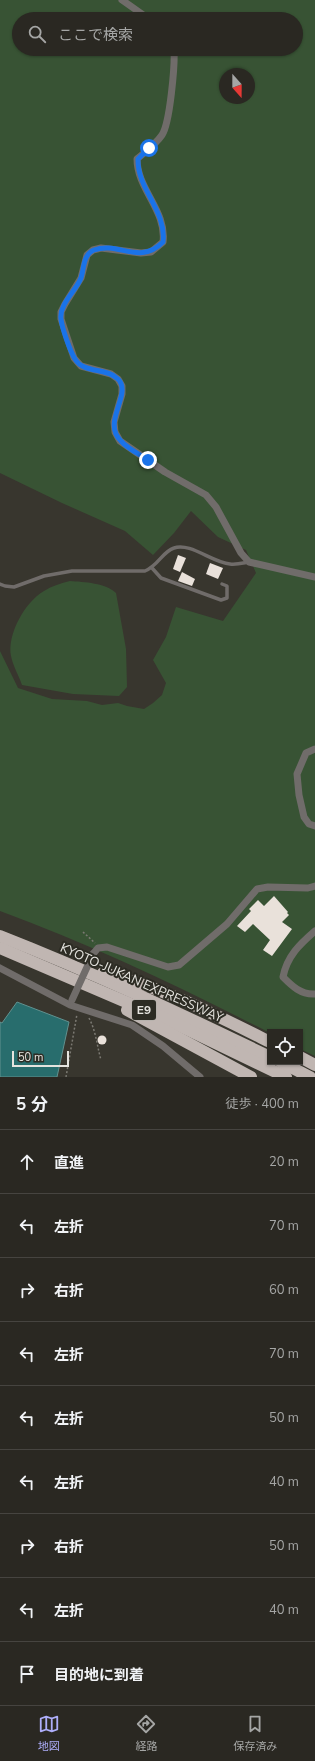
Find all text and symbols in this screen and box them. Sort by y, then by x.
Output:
search box [12,12,303,56]
icon: search [26,23,48,45]
text: ここで検索 [58,25,133,45]
north arrow [219,68,255,104]
route start [140,139,158,157]
route end [139,451,157,469]
street label: KYOTO-JUKAN EXPRESSWAY [57,939,226,1027]
road number: E9 [132,1000,156,1020]
map controls [267,1029,303,1065]
button: locate [267,1029,303,1065]
scale bar [12,1049,69,1068]
text: 50 m [18,1050,43,1065]
text: 5 分 [16,1093,48,1116]
text: 徒歩 · 400 m [225,1095,299,1113]
icon: ahead [16,1151,38,1173]
text: 直進 [54,1153,84,1173]
text: 20 m [269,1153,299,1171]
icon: left [16,1215,38,1237]
text: 左折 [54,1217,84,1237]
text: 70 m [269,1217,299,1235]
icon: right [16,1279,38,1301]
text: 右折 [54,1281,84,1301]
text: 60 m [269,1281,299,1299]
icon: left [16,1343,38,1365]
text: 左折 [54,1345,84,1365]
text: 70 m [269,1345,299,1363]
icon: left [16,1407,38,1429]
text: 左折 [54,1409,84,1429]
text: 50 m [269,1409,299,1427]
icon: left [16,1471,38,1493]
text: 左折 [54,1473,84,1493]
text: 40 m [269,1473,299,1491]
icon: right [16,1535,38,1557]
text: 右折 [54,1537,84,1557]
text: 50 m [269,1537,299,1555]
icon: left [16,1599,38,1621]
text: 左折 [54,1601,84,1621]
text: 40 m [269,1601,299,1619]
icon: arrive [16,1663,38,1685]
text: 目的地に到着 [54,1665,144,1685]
tab: 地図 [38,1713,60,1754]
tab: 経路 [135,1713,157,1754]
tab: 保存済み [233,1713,277,1754]

